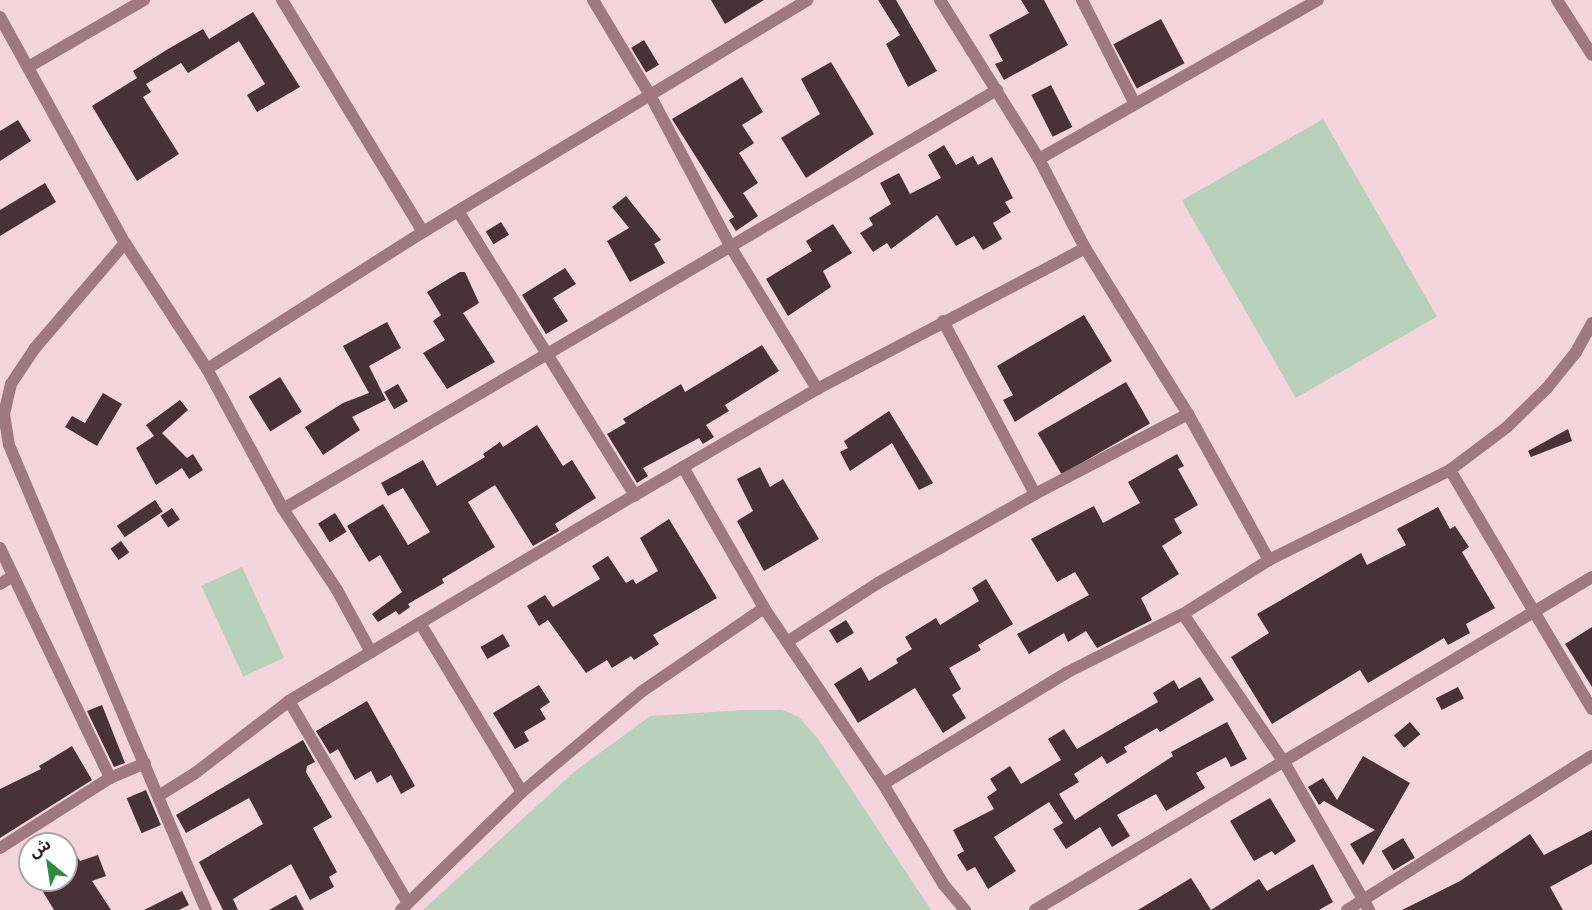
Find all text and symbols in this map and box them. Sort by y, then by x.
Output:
north arrow [18,832,78,892]
text: ش [26,835,53,861]

